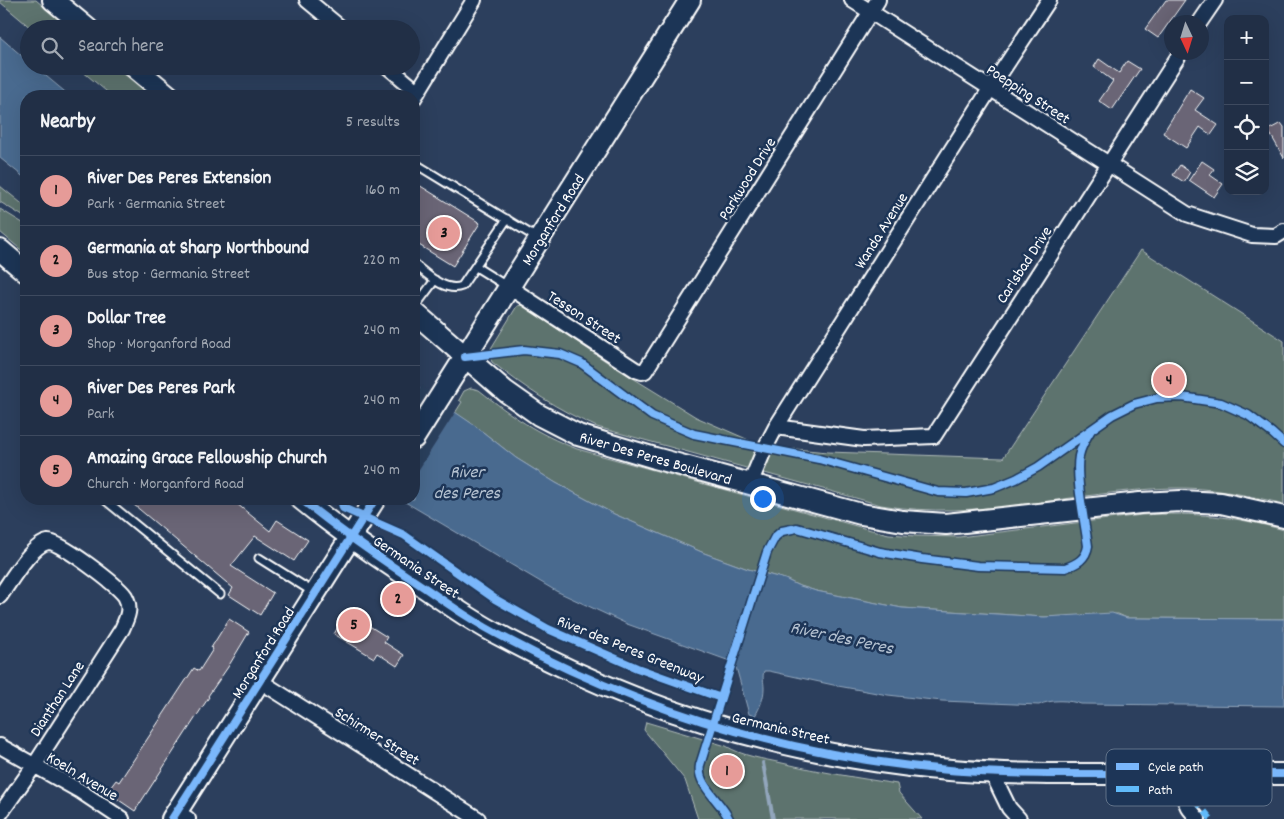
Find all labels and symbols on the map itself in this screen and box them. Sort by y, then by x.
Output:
north arrow [1164,15,1209,60]
street label: Poepping Street [981,59,1074,131]
street label: Parkwood Drive [714,133,783,225]
street label: Morganford Road [517,170,591,271]
street label: Wanda Avenue [849,189,915,274]
pin: 3 [428,214,460,252]
street label: Carlsbad Drive [991,222,1059,309]
street label: Tesson Street [542,286,625,351]
pin: 4 [1153,361,1185,399]
street label: River Des Peres Boulevard [576,427,734,492]
water label: River des Peres [434,461,501,507]
your location [750,486,776,512]
street label: Germania Street [368,531,464,606]
pin: 2 [382,580,414,618]
street label: Morganford Road [227,603,301,704]
pin: 5 [338,606,370,644]
street label: River des Peres Greenway [553,610,707,690]
water label: River des Peres [788,616,896,663]
street label: Dianthan Lane [25,657,91,742]
street label: Schirmer Street [330,702,424,772]
street label: Germania Street [729,707,832,752]
street label: Koeln Avenue [41,747,122,808]
legend [1106,749,1272,806]
pin: 1 [711,752,743,790]
text: Cycle path [1148,758,1204,778]
text: Path [1148,781,1173,801]

